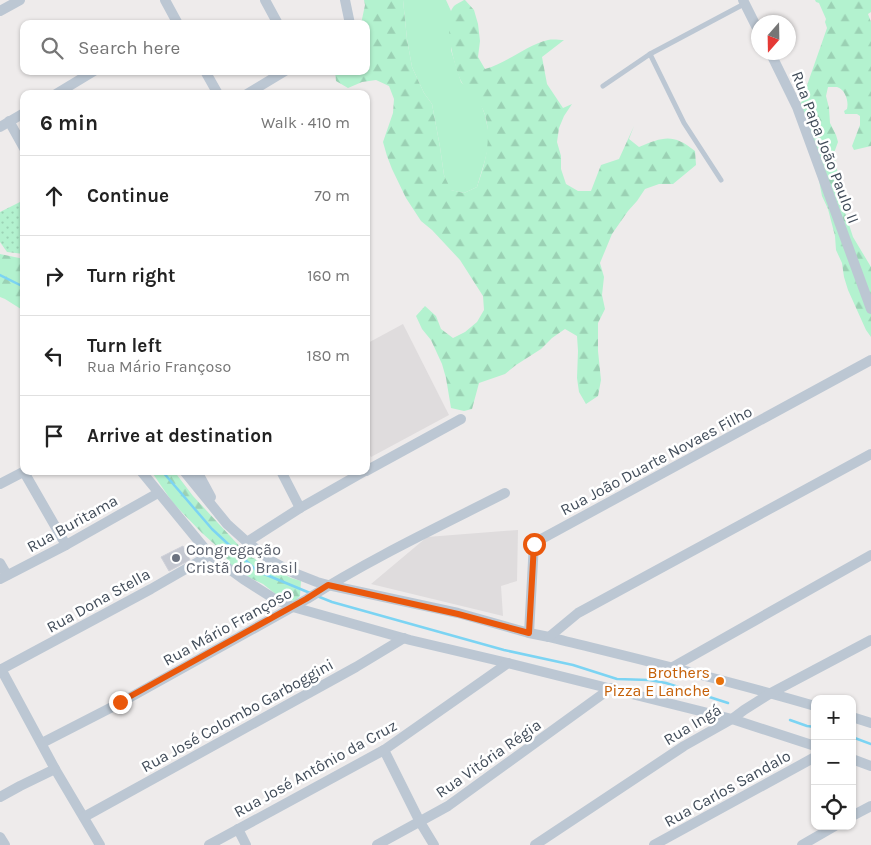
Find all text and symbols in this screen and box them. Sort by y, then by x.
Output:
north arrow [751,15,796,60]
search box [20,20,370,75]
icon: search [38,34,66,62]
text: Search here [78,37,180,59]
street label: Rua Papa João Paulo II [788,68,863,226]
text: 6 min [40,111,98,135]
text: Walk · 410 m [261,113,350,132]
icon: ahead [40,182,68,210]
text: Continue [87,185,169,207]
text: 70 m [314,186,350,205]
icon: right [40,262,68,290]
text: Turn right [87,265,176,287]
text: 160 m [307,266,350,285]
text: Turn left [87,335,162,357]
icon: left [40,342,68,370]
text: 180 m [307,346,350,365]
text: Rua Mário Françoso [87,357,231,376]
street label: Rua João Duarte Novaes Filho [557,402,755,519]
icon: arrive [40,422,68,450]
text: Arrive at destination [87,425,273,447]
street label: Rua Buritama [24,491,121,556]
route start [523,533,546,556]
place label: Congregação Cristã do Brasil [186,540,298,577]
marker: Congregação Cristã do Brasil [170,552,182,564]
street label: Rua Dona Stella [43,564,153,637]
street label: Rua Mário Françoso [160,583,295,670]
street label: Rua José Colombo Garboggini [138,655,337,776]
place label: Brothers Pizza E Lanche [604,663,710,700]
marker: Brothers Pizza E Lanche [714,675,726,687]
route end [109,691,132,714]
map controls [811,695,856,830]
button: + [811,695,856,740]
street label: Rua Ingá [660,700,725,749]
street label: Rua Vitória Régia [432,715,545,802]
street label: Rua José Antônio da Cruz [230,716,400,821]
button: − [811,740,856,785]
street label: Rua Carlos Sandalo [661,746,794,831]
button: locate [811,785,856,830]

